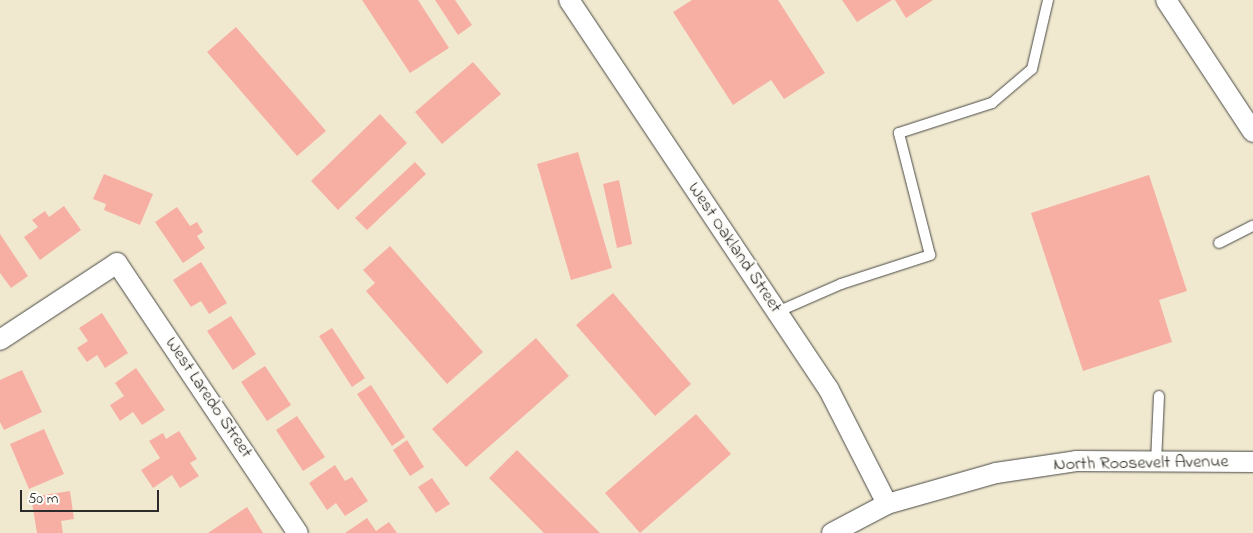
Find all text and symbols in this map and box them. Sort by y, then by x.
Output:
street label: West Oakland Street [682,179,786,317]
street label: West Laredo Street [160,333,256,463]
street label: North Roosevelt Avenue [1053,452,1229,476]
scale bar [22,480,161,512]
text: 50 m [28,488,58,510]

